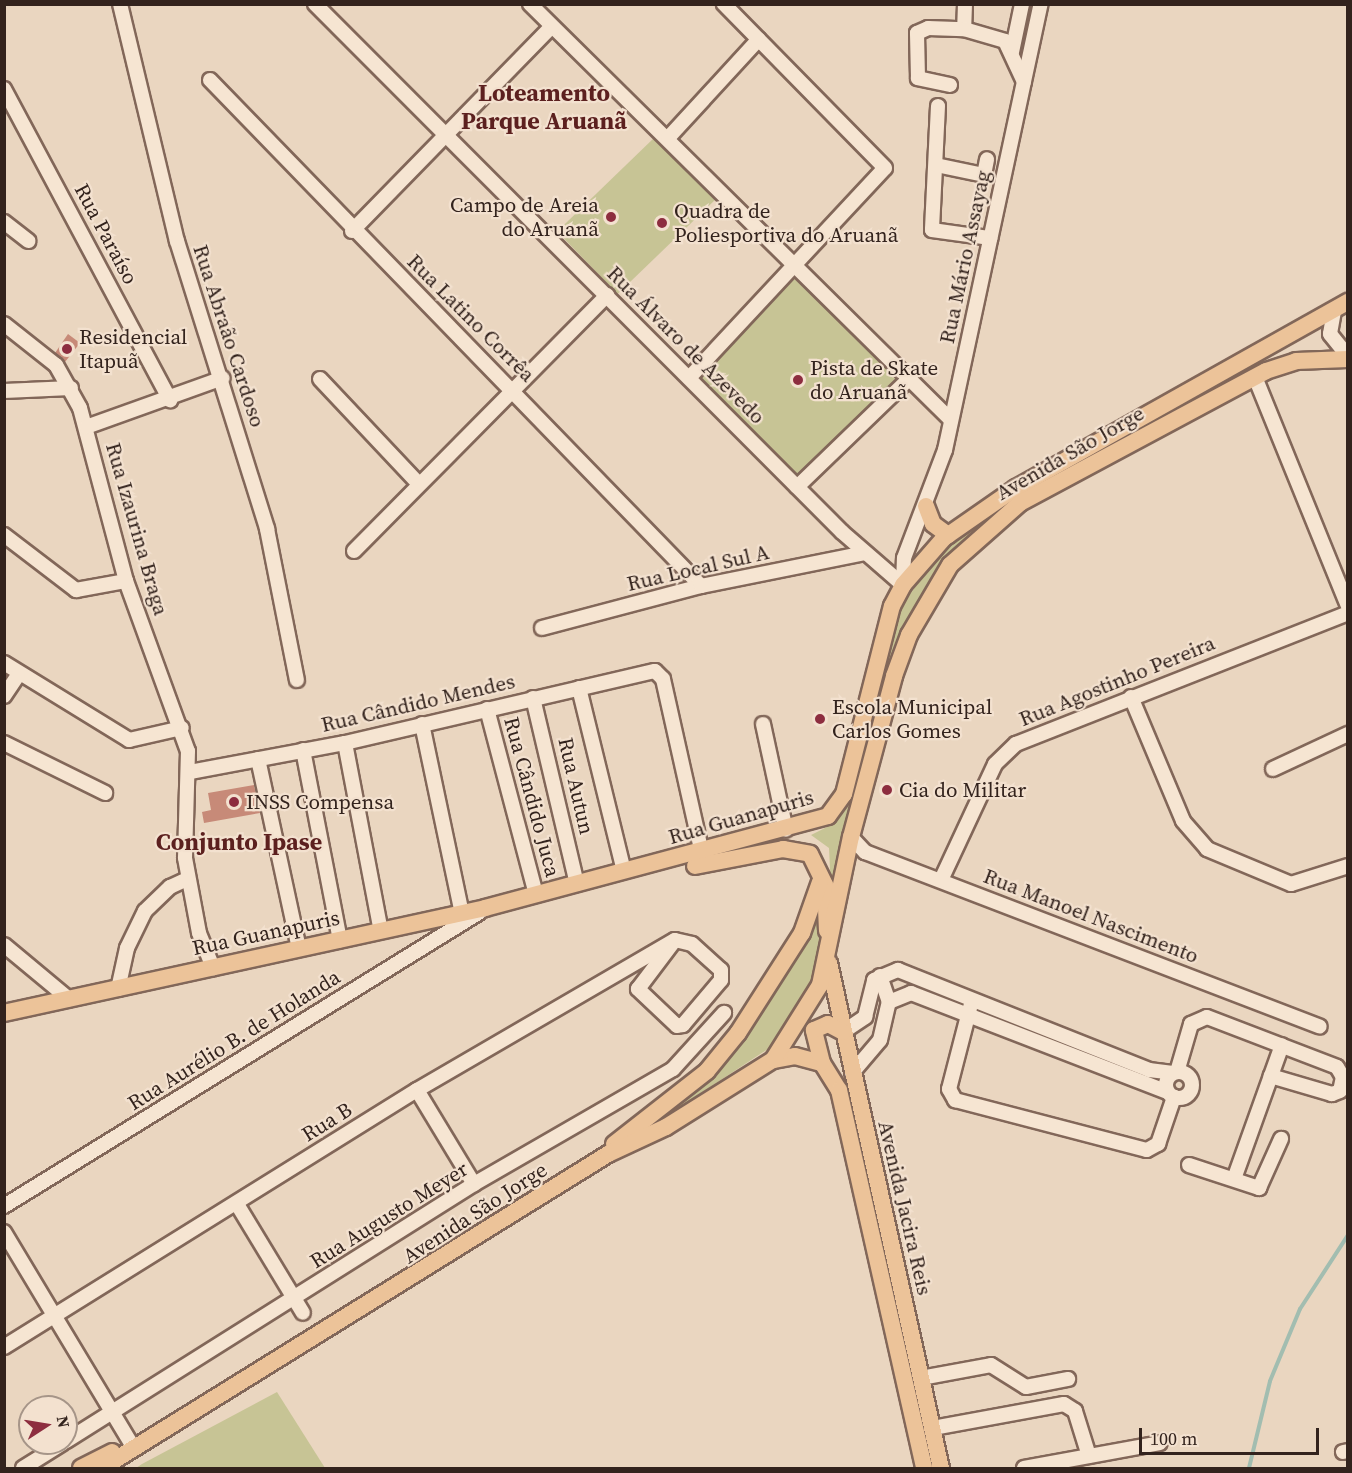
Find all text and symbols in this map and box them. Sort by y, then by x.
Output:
district label: Loteamento Parque Aruanã [461,79,627,135]
street label: Rua Mário Assayag [934,168,996,346]
street label: Rua Paraíso [69,179,143,289]
place label: Campo de Areia do Aruanã [450,192,599,242]
place label: Quadra de Poliesportiva do Aruanã [674,198,898,248]
marker: Campo de Areia do Aruanã [604,210,618,224]
marker: Quadra de Poliesportiva do Aruanã [655,216,669,230]
street label: Rua Abraão Cardoso [188,242,270,430]
street label: Rua Latino Corrêa [402,249,540,387]
street label: Rua Álvaro de Azevedo [602,261,770,429]
place label: Residencial Itapuã [79,324,187,374]
marker: Residencial Itapuã [60,342,74,356]
place label: Pista de Skate do Aruanã [810,355,938,405]
marker: Pista de Skate do Aruanã [791,373,805,387]
street label: Avenida São Jorge [992,400,1148,506]
street label: Rua Izaurina Braga [100,440,174,618]
street label: Rua Local Sul A [624,539,772,597]
street label: Rua Agostinho Pereira [1015,630,1219,732]
street label: Rua Cândido Mendes [319,668,517,738]
place label: Escola Municipal Carlos Gomes [832,694,992,744]
marker: Escola Municipal Carlos Gomes [813,712,827,726]
street label: Rua Cândido Juca [499,714,565,880]
street label: Rua Autun [553,735,599,837]
place label: Cia do Militar [899,777,1026,803]
marker: Cia do Militar [880,783,894,797]
street label: Rua Guanapuris [665,784,817,850]
place label: INSS Compensa [246,789,394,815]
marker: INSS Compensa [227,795,241,809]
district label: Conjunto Ipase [156,828,322,856]
street label: Rua Manoel Nascimento [980,863,1202,969]
street label: Rua Guanapuris [190,905,342,961]
street label: Rua Aurélio B. de Holanda [123,964,345,1116]
street label: Rua B [297,1097,357,1147]
street label: Avenida Jacira Reis [873,1118,937,1298]
street label: Rua Augusto Meyer [305,1156,473,1274]
street label: Avenida São Jorge [398,1157,552,1269]
north arrow [18,1395,78,1455]
text: N [52,1414,76,1430]
scale bar [1142,1416,1322,1454]
text: 100 m [1150,1426,1197,1451]

